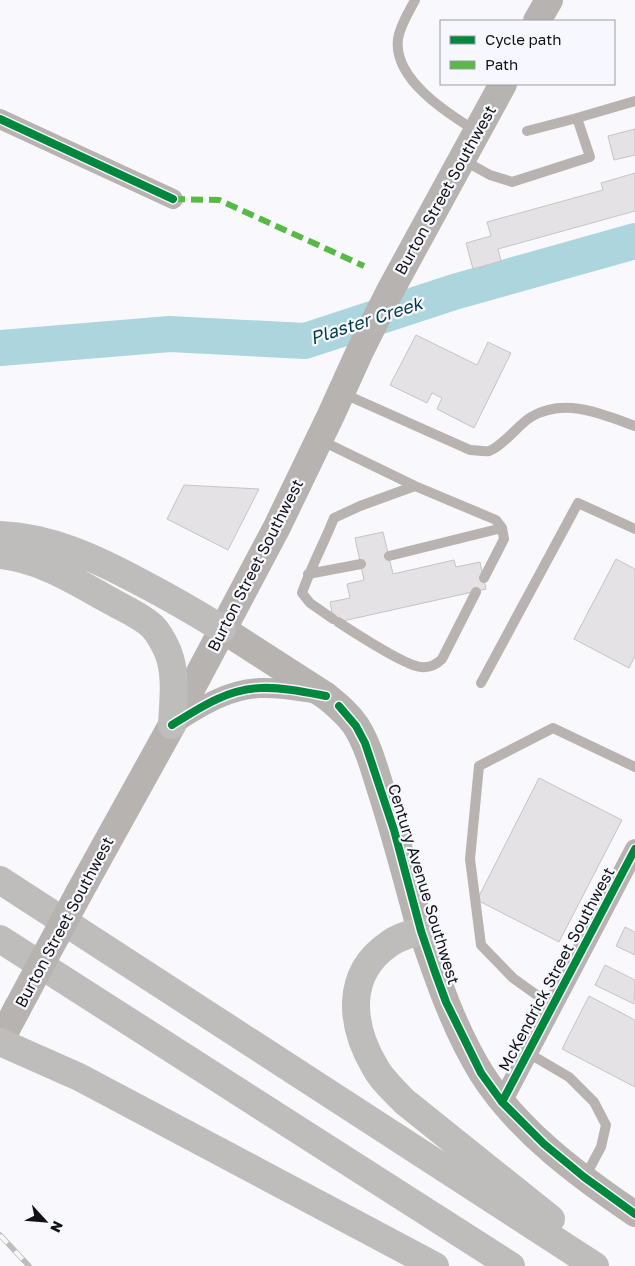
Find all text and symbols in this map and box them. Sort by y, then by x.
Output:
legend [440,20,615,85]
text: Cycle path [485,30,561,48]
text: Path [485,55,518,73]
street label: Burton Street Southwest [390,102,500,278]
water label: Plaster Creek [307,291,427,348]
street label: Burton Street Southwest [203,475,307,655]
street label: Century Avenue Southwest [384,781,464,987]
street label: Burton Street Southwest [10,833,118,1011]
street label: McKendrick Street Southwest [494,863,618,1075]
north arrow [20,1196,70,1246]
text: N [47,1218,67,1235]

